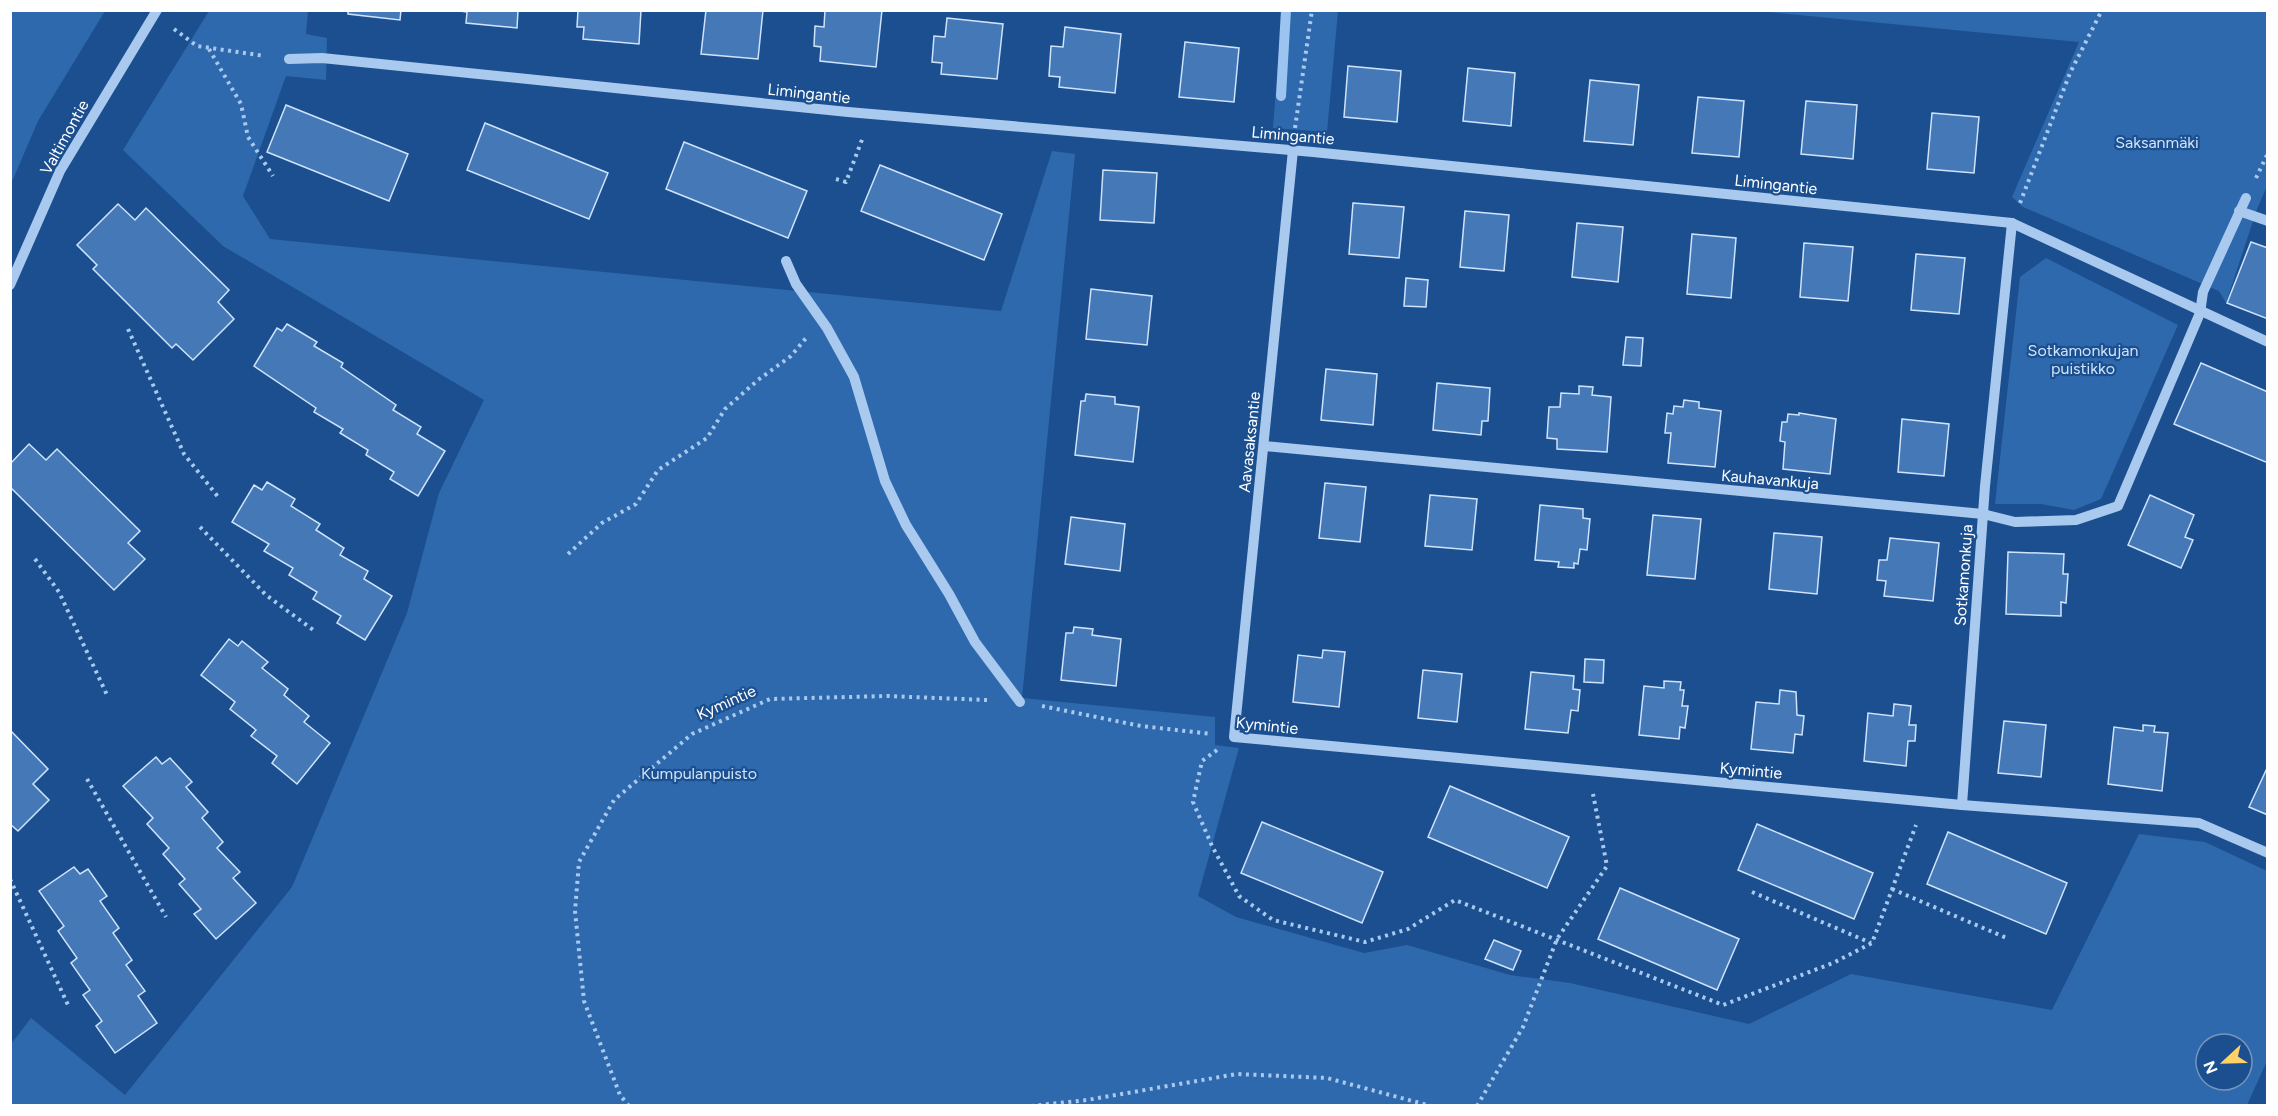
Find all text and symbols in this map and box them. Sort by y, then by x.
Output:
street label: Limingantie [767,80,852,107]
street label: Valtimontie [36,96,93,178]
street label: Limingantie [1251,122,1336,149]
park label: Saksanmäki [2115,133,2199,152]
street label: Limingantie [1734,171,1819,198]
park label: Sotkamonkujan puistikko [2028,341,2138,378]
street label: Aavasaksantie [1235,390,1264,494]
street label: Kauhavankuja [1720,466,1820,493]
street label: Sotkamonkuja [1950,524,1977,627]
street label: Kymintie [694,681,759,724]
street label: Kymintie [1235,713,1299,738]
street label: Kymintie [1719,758,1783,783]
park label: Kumpulanpuisto [641,764,757,783]
north arrow [2194,1032,2254,1092]
text: N [2199,1058,2222,1077]

